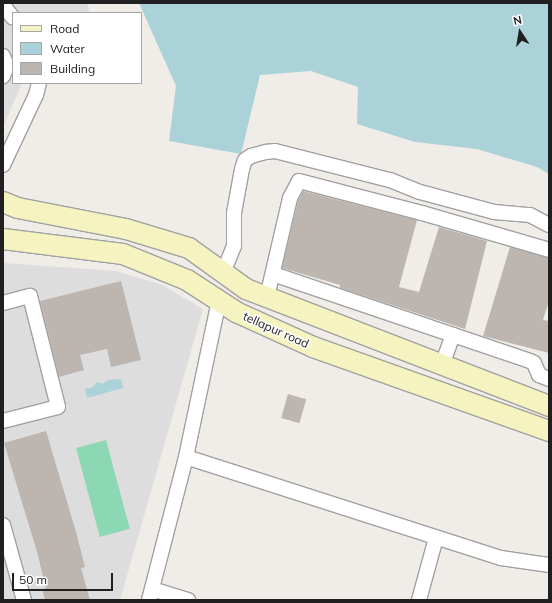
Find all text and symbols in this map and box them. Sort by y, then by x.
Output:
legend [12,12,142,84]
north arrow [500,12,540,52]
text: N [512,13,523,28]
text: Road [50,21,79,36]
text: Water [50,41,85,56]
text: Building [50,61,95,76]
street label: tellapur road [241,309,311,351]
scale bar [14,565,115,591]
text: 50 m [19,572,47,587]

